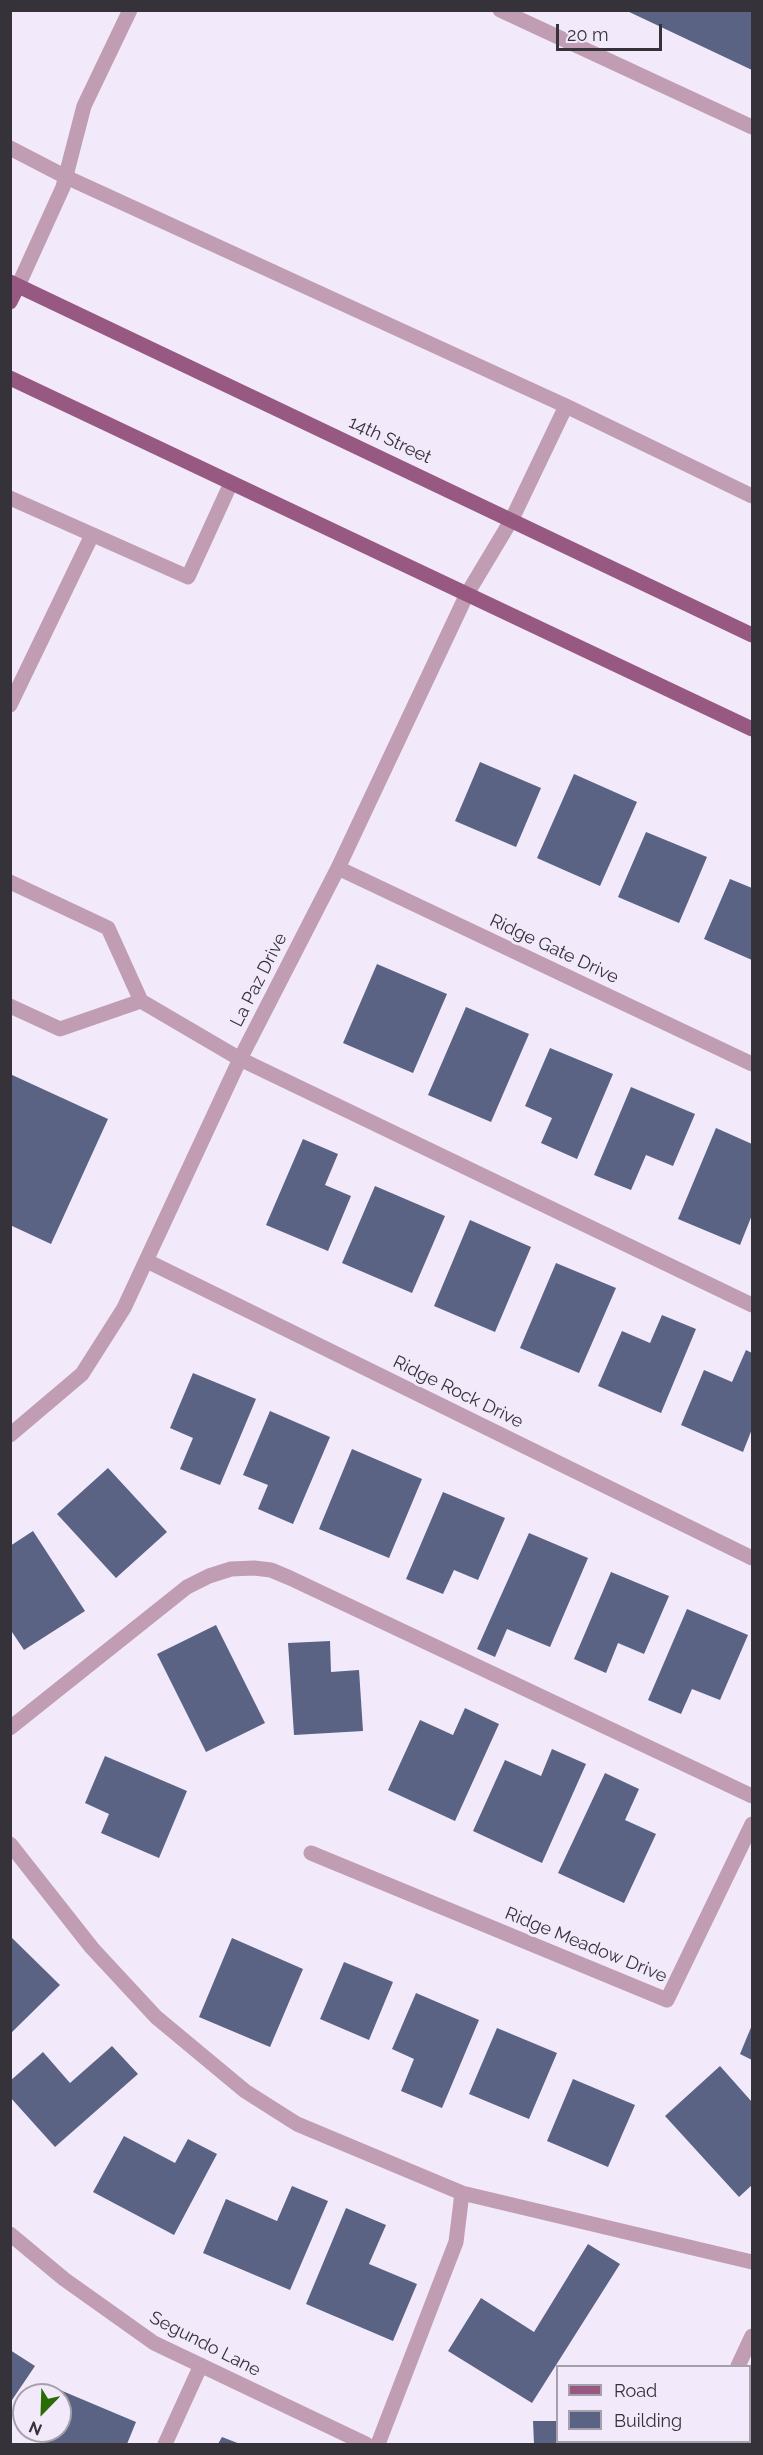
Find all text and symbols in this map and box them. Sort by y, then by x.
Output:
scale bar [559,12,666,50]
text: 20 m [567,24,609,45]
street label: 14th Street [345,412,435,468]
street label: Ridge Gate Drive [486,910,622,988]
street label: La Paz Drive [226,930,292,1030]
street label: Ridge Rock Drive [389,1351,527,1433]
street label: Ridge Meadow Drive [502,1903,670,1987]
street label: Segundo Lane [146,2307,264,2381]
legend [556,2365,751,2443]
text: Road [614,2380,657,2401]
north arrow [12,2383,72,2443]
text: Building [614,2410,682,2431]
text: N [26,2417,45,2439]

